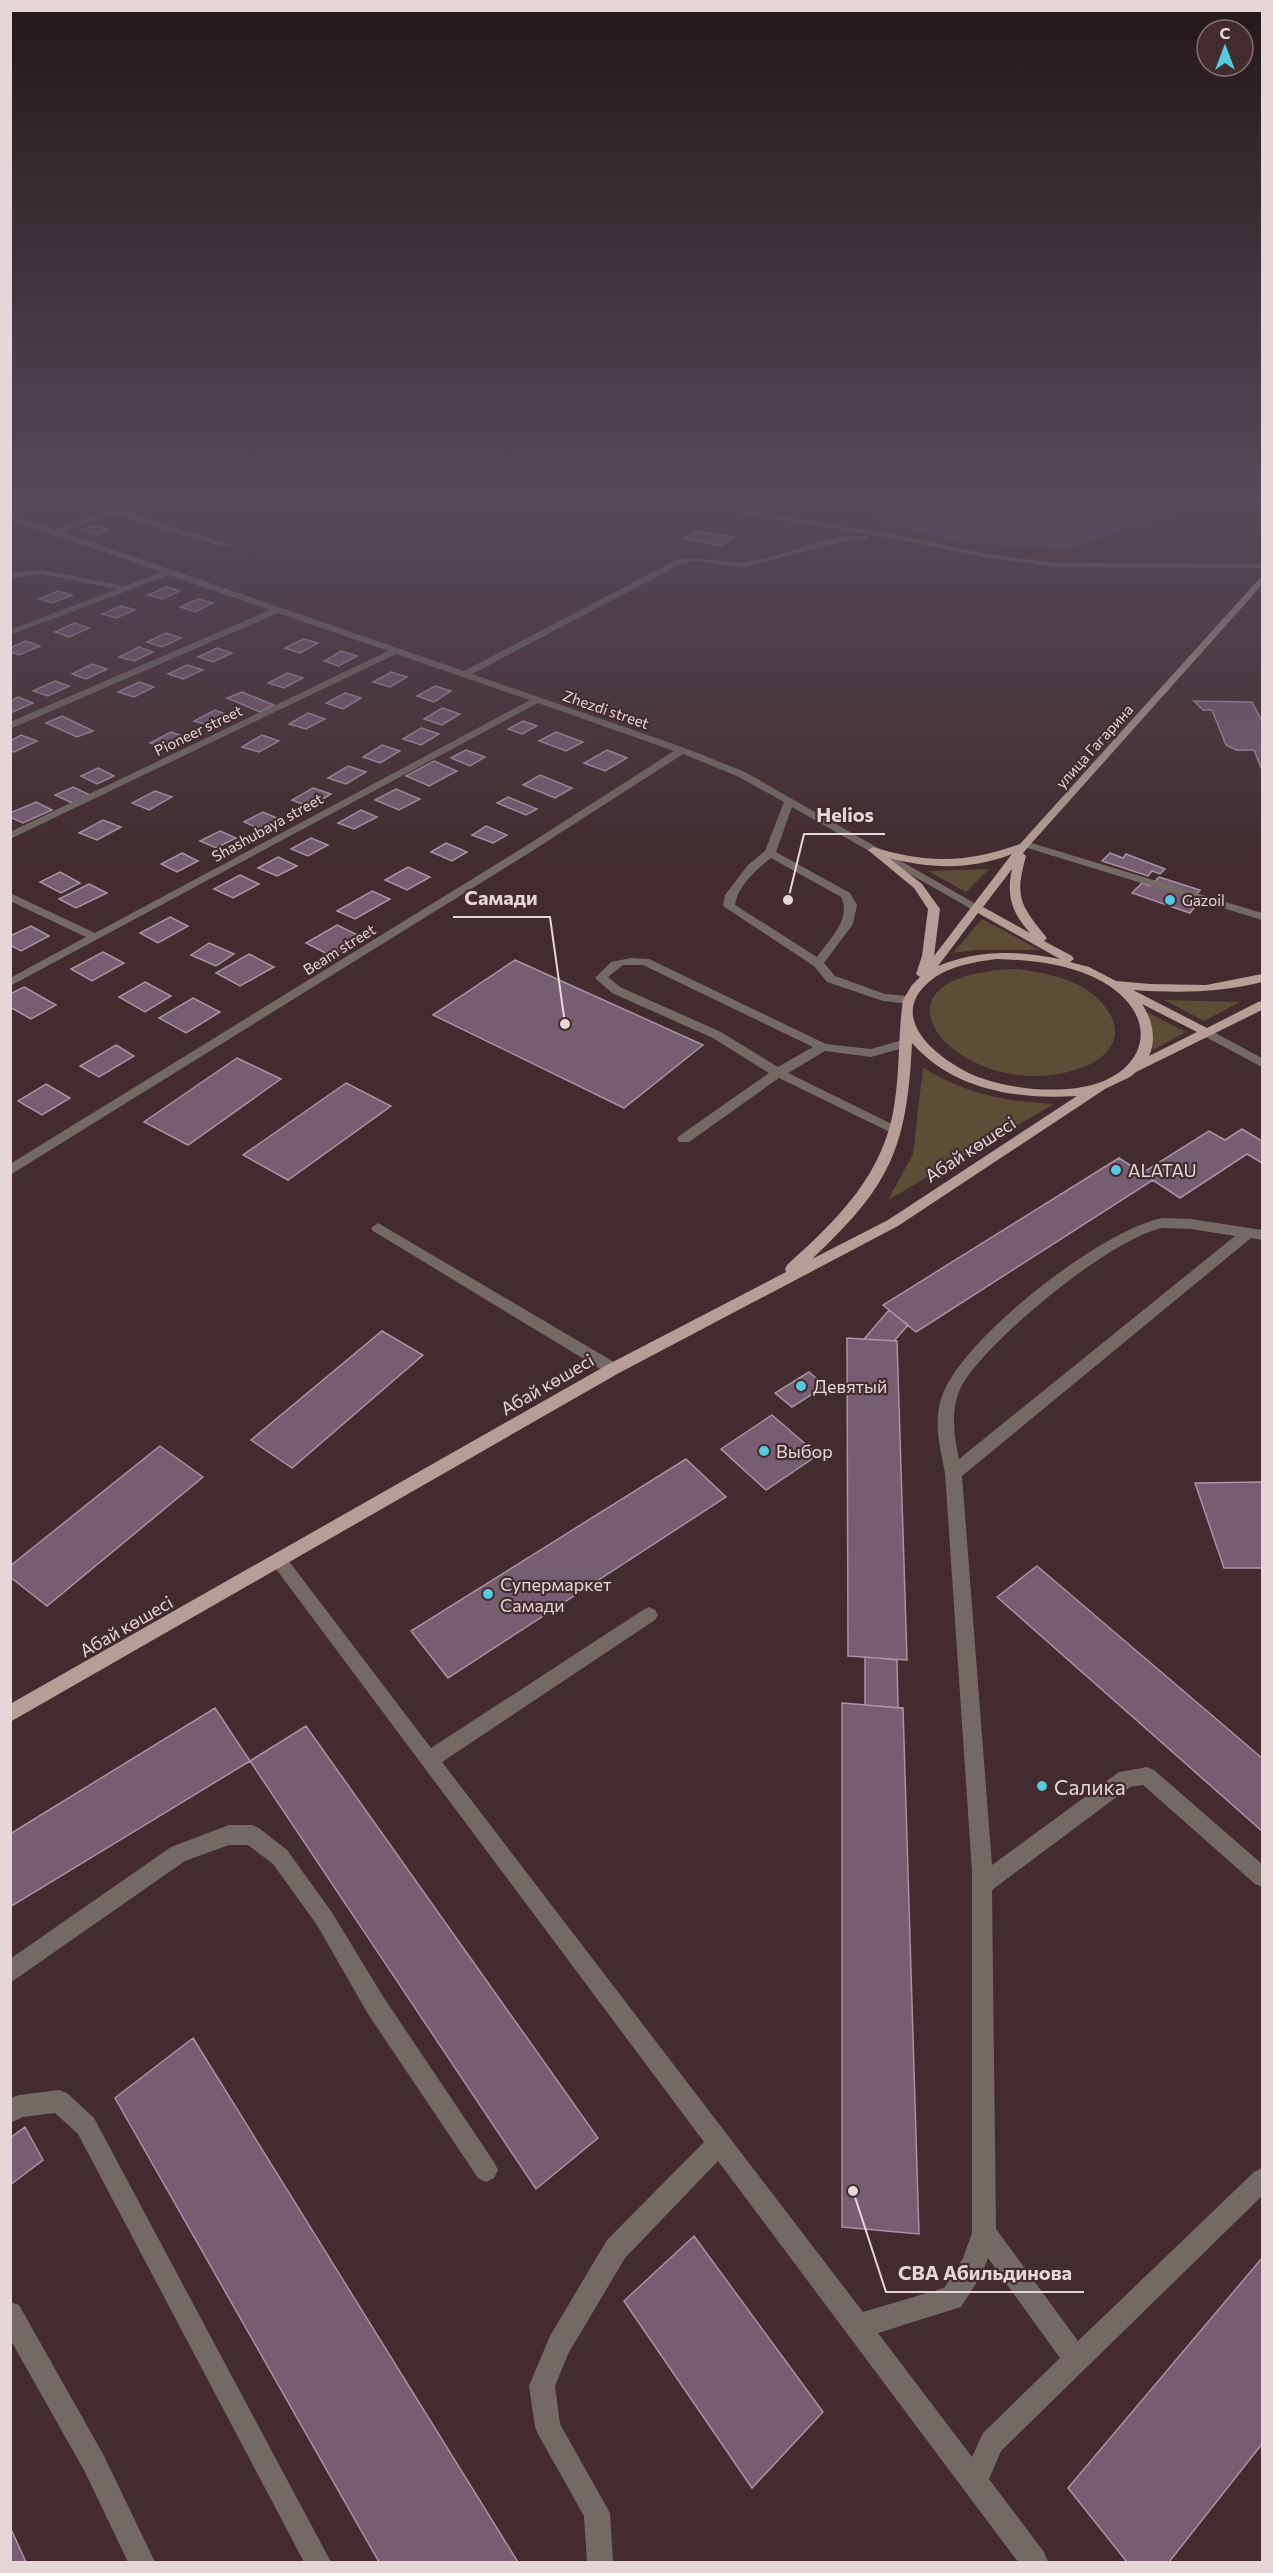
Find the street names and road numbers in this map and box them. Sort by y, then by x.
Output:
street label: Zhezdi street [561,686,651,732]
street label: улица Гагарина [1052,700,1136,792]
street label: Pioneer street [151,701,245,759]
street label: Shashubaya street [208,789,326,865]
street label: Beam street [299,920,379,978]
street label: Абай көшесі [920,1111,1020,1187]
street label: Абай көшесі [496,1348,598,1420]
street label: Абай көшесі [75,1590,177,1662]

